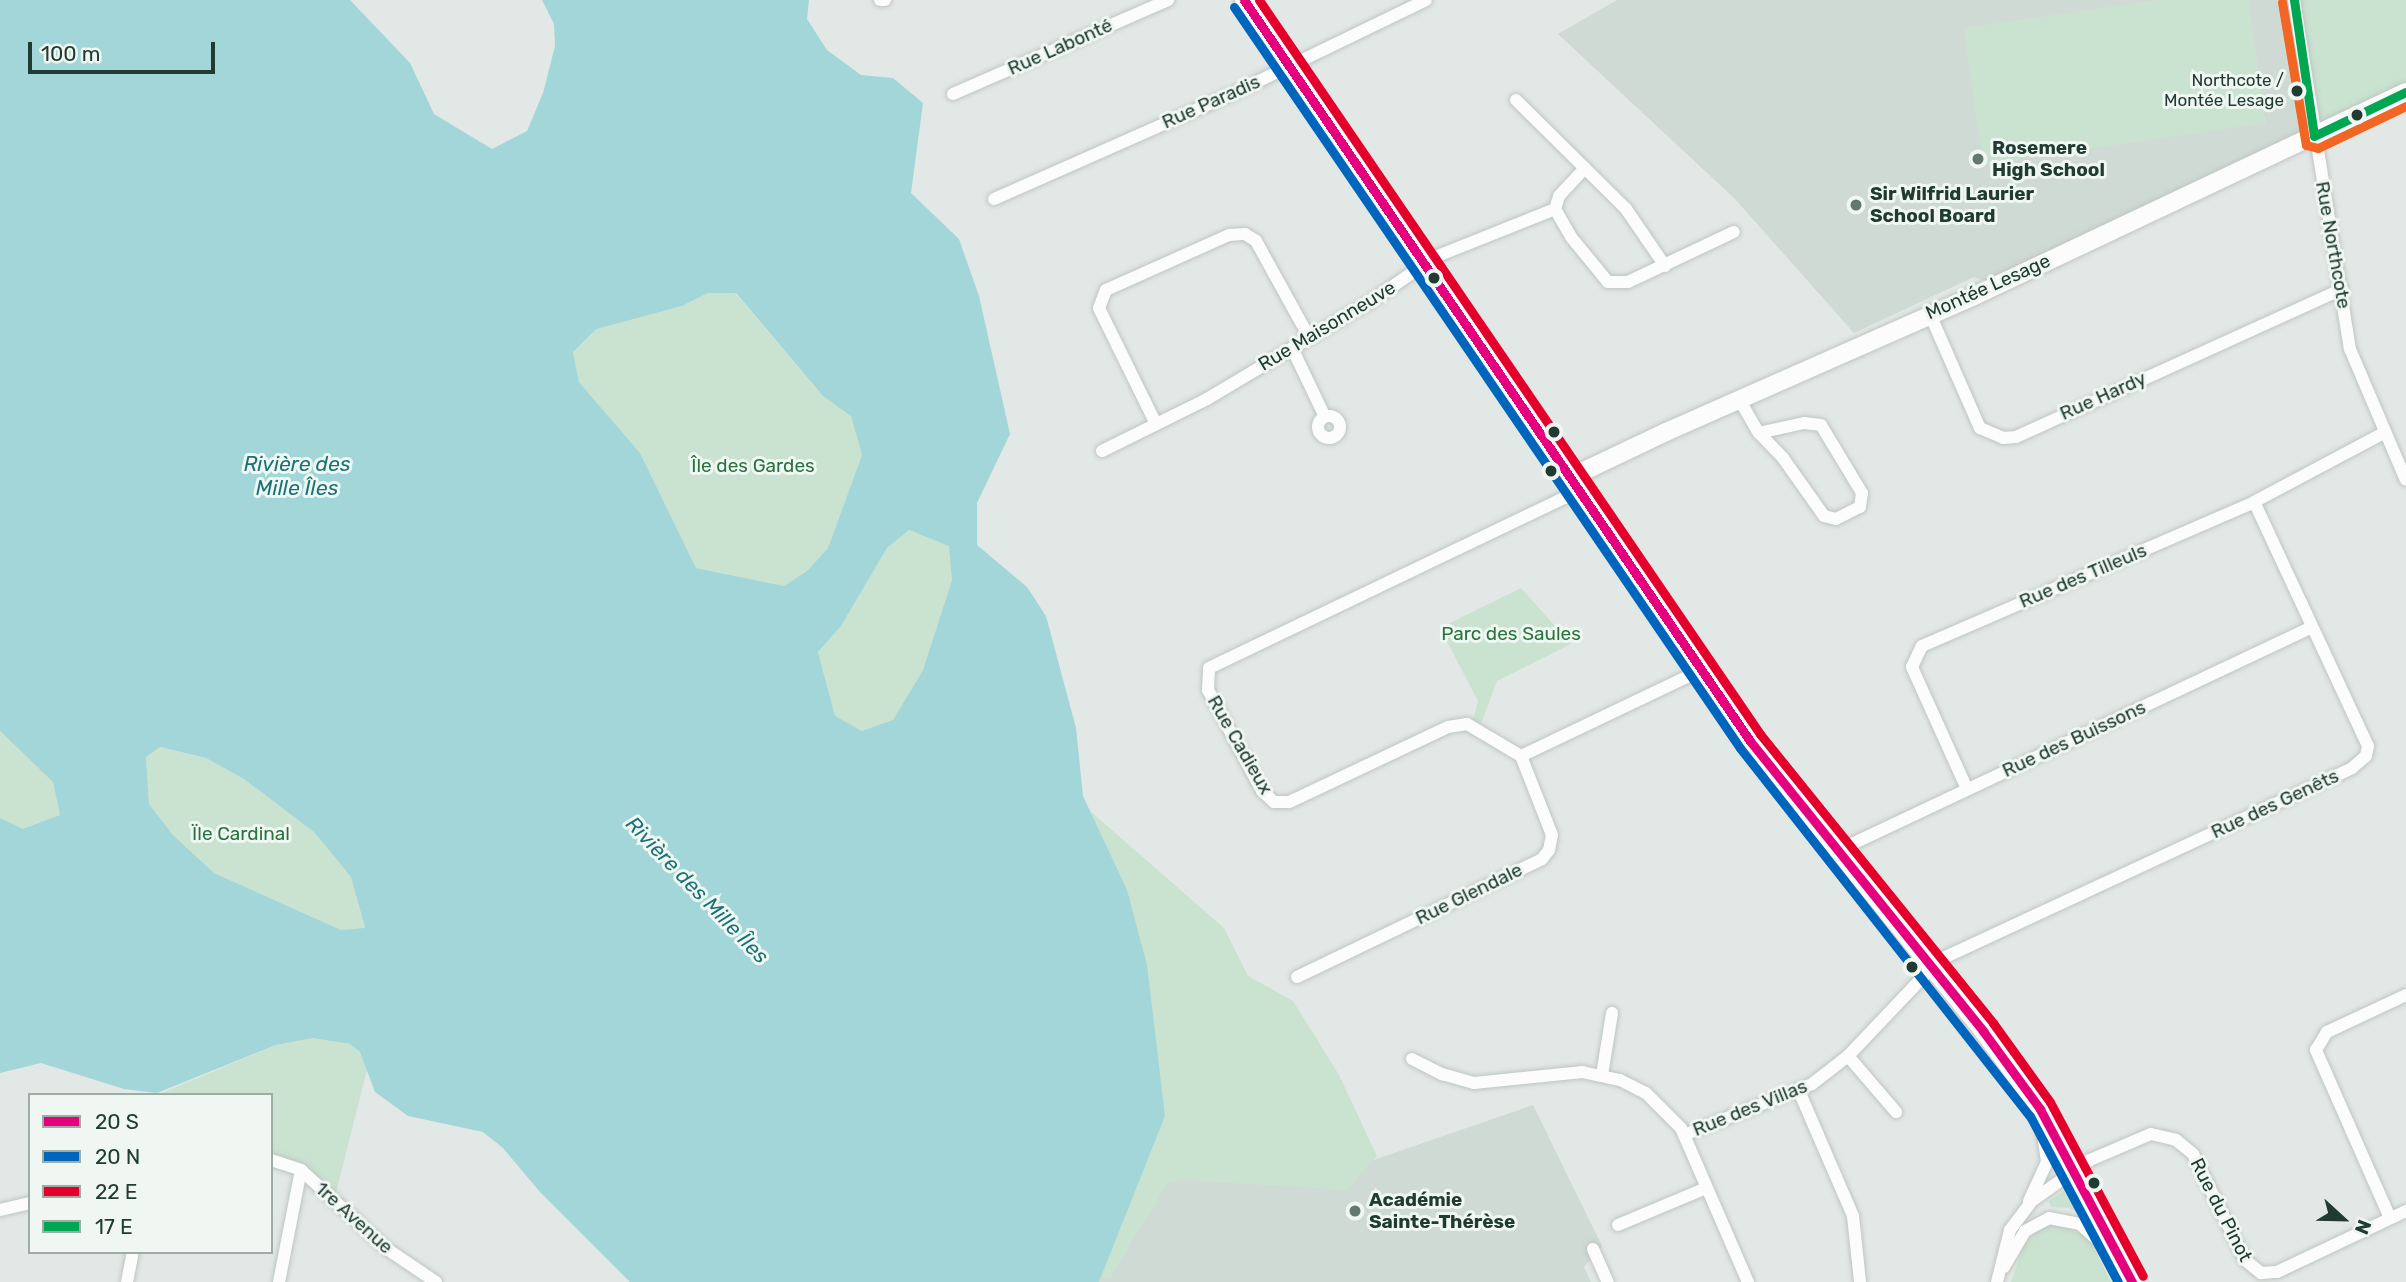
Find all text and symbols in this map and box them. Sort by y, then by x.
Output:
street label: Rue Labonté [1004,14,1116,80]
scale bar [32,28,219,72]
text: 100 m [41,41,100,66]
street label: Rue Paradis [1158,70,1264,134]
place label: Northcote / Montée Lesage [2164,71,2284,111]
marker: Northcote / Montée Lesage [2290,84,2304,98]
unlabelled marker [2350,108,2364,122]
place label: Rosemere High School [1992,137,2105,181]
marker: Rosemere High School [1970,151,1986,167]
street label: Rue Northcote [2311,180,2355,310]
place label: Sir Wilfrid Laurier School Board [1870,183,2035,227]
marker: Sir Wilfrid Laurier School Board [1848,197,1864,213]
street label: Montée Lesage [1922,249,2054,325]
unlabelled marker [1427,271,1441,285]
street label: Rue Maisonneuve [1254,276,1400,376]
street label: Rue Hardy [2056,367,2150,425]
unlabelled marker [1547,425,1561,439]
water label: Rivière des Mille Îles [243,451,351,501]
park label: Île des Gardes [691,455,815,477]
unlabelled marker [1544,464,1558,478]
street label: Rue des Tilleuls [2016,539,2150,613]
park label: Parc des Saules [1441,623,1581,645]
street label: Rue Cadieux [1202,691,1278,799]
street label: Rue des Buissons [1999,696,2149,782]
street label: Rue des Genêts [2208,764,2342,844]
water label: Rivière des Mille Îles [620,811,774,969]
park label: Ïle Cardinal [192,823,290,845]
street label: Rue Glendale [1412,858,1526,930]
unlabelled marker [1905,960,1919,974]
street label: Rue des Villas [1689,1075,1811,1141]
legend [28,1093,273,1254]
text: 20 S [95,1109,139,1134]
text: 20 N [95,1144,140,1169]
street label: Rue du Pinot [2185,1154,2257,1266]
unlabelled marker [2087,1176,2101,1190]
street label: 1re Avenue [310,1177,398,1259]
text: 22 E [95,1179,138,1204]
north arrow [2308,1184,2378,1254]
place label: Académie Sainte-Thérèse [1369,1189,1515,1233]
marker: Académie Sainte-Thérèse [1347,1203,1363,1219]
text: 17 E [95,1214,133,1239]
text: N [2350,1216,2376,1238]

